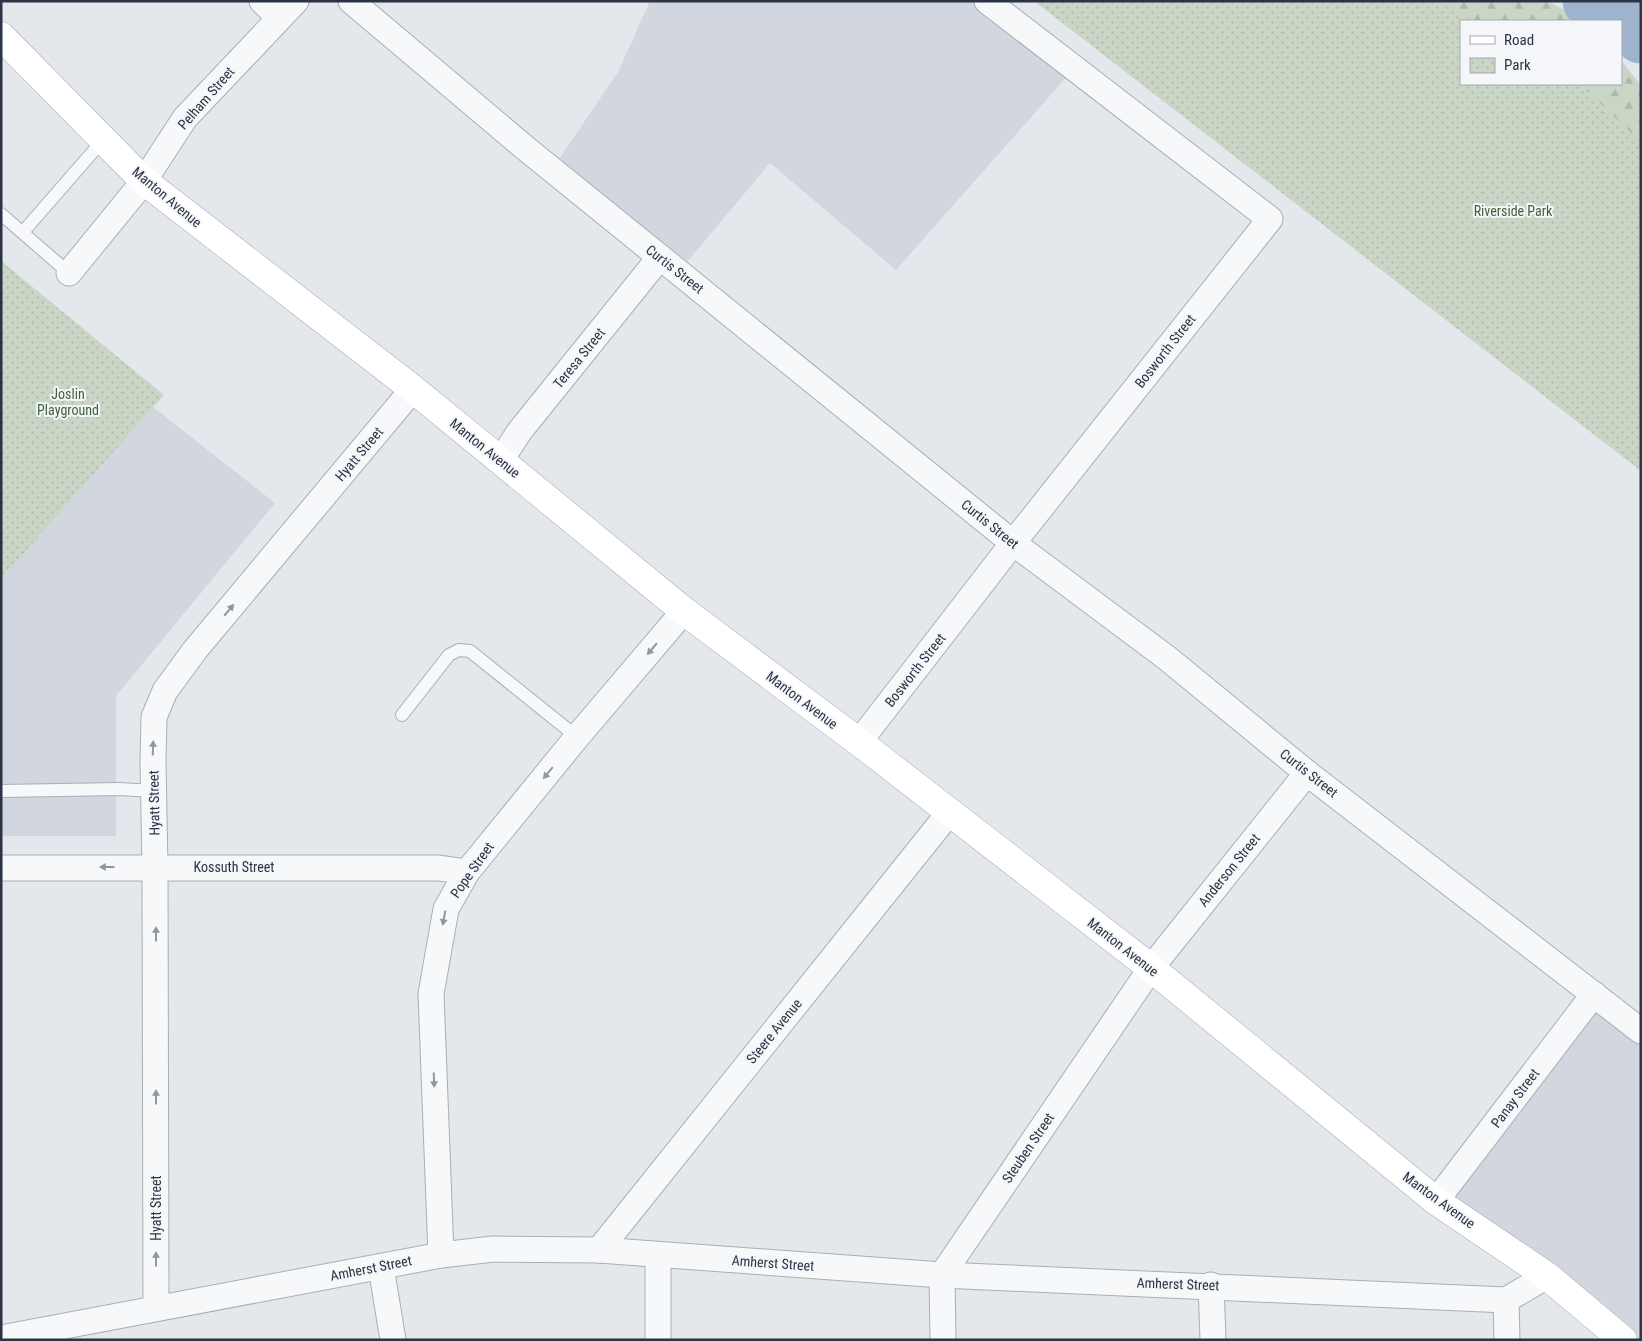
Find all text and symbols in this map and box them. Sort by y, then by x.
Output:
legend [1460,20,1622,85]
text: Road [1504,31,1534,49]
text: Park [1504,56,1531,74]
street label: Pelham Street [175,64,237,132]
street label: Manton Avenue [129,163,205,231]
park label: Riverside Park [1474,203,1553,219]
street label: Curtis Street [643,241,707,297]
street label: Bosworth Street [1131,311,1199,391]
street label: Teresa Street [550,325,608,391]
park label: Joslin Playground [37,386,99,418]
street label: Manton Avenue [447,415,524,481]
street label: Hyatt Street [332,424,386,484]
street label: Curtis Street [958,496,1022,552]
one-way arrow [224,604,235,617]
street label: Bosworth Street [881,630,949,710]
one-way arrow [647,642,658,655]
street label: Manton Avenue [763,668,841,732]
one-way arrow [150,740,158,756]
street label: Curtis Street [1277,745,1341,801]
one-way arrow [542,766,553,779]
street label: Hyatt Street [145,770,163,836]
street label: Anderson Street [1195,830,1263,910]
street label: Pope Street [447,839,497,901]
street label: Kossuth Street [194,859,274,875]
one-way arrow [98,863,114,871]
one-way arrow [440,911,448,927]
street label: Manton Avenue [1084,914,1162,980]
one-way arrow [151,926,159,942]
street label: Steere Avenue [743,995,805,1067]
street label: Panay Street [1488,1065,1542,1131]
one-way arrow [431,1072,439,1088]
one-way arrow [152,1088,160,1104]
street label: Steuben Street [999,1110,1057,1186]
street label: Manton Avenue [1400,1168,1479,1232]
street label: Hyatt Street [148,1175,164,1241]
one-way arrow [152,1251,160,1267]
street label: Amherst Street [329,1252,413,1284]
street label: Amherst Street [731,1252,815,1274]
street label: Amherst Street [1136,1275,1220,1293]

